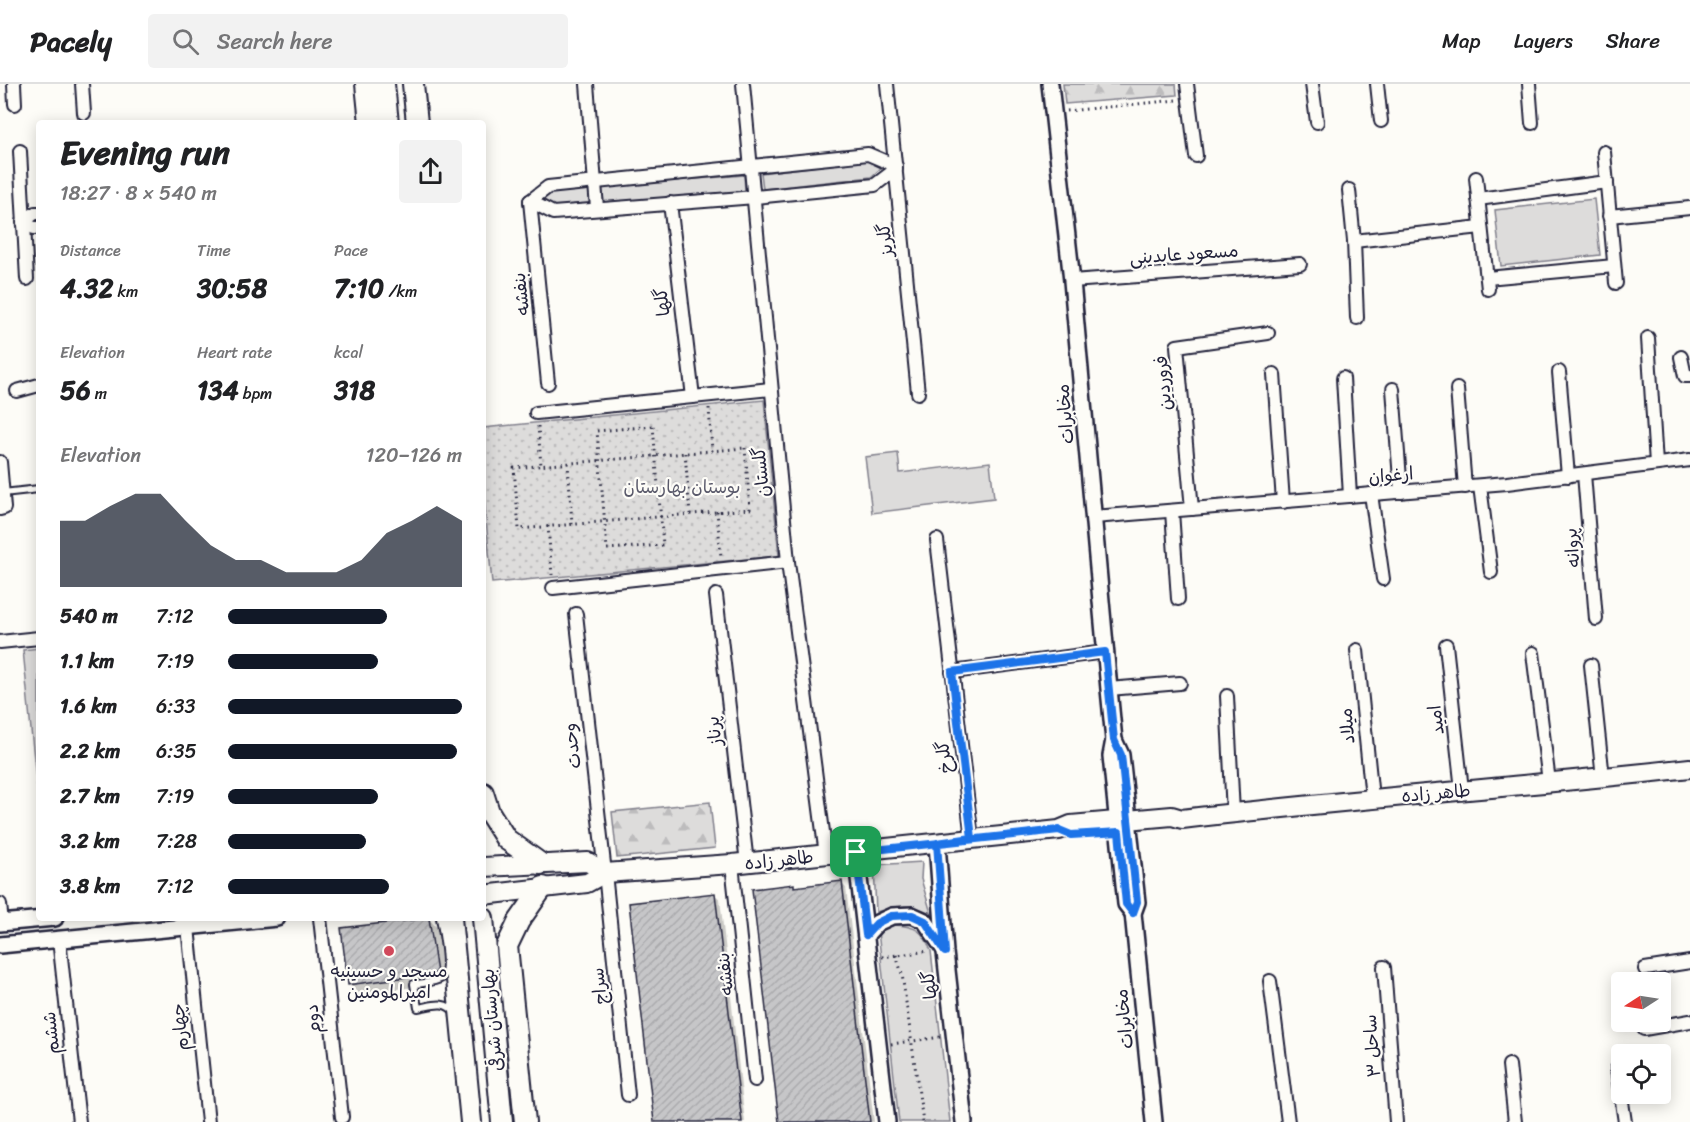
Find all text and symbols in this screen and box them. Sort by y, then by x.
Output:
search box [148,14,568,68]
text: Pacely [30,17,112,66]
text: Search here [217,22,333,61]
text: Map [1442,22,1481,60]
text: Layers [1514,22,1573,60]
text: Share [1606,22,1660,60]
icon: search [169,25,202,58]
text: Evening run [60,124,230,182]
button: share [399,140,462,203]
text: 18:27 · 8 × 540 m [60,176,217,211]
street label: گلریز [867,221,903,261]
street label: مسعود عابدینی [1128,234,1240,274]
text: Distance [60,236,121,265]
text: Time [197,236,231,265]
text: Pace [334,236,368,265]
text: 4.32 [60,265,113,311]
text: 30:58 [197,265,267,311]
text: 7:10 [334,265,384,311]
street label: بنفشه [503,271,539,317]
text: km [113,277,138,306]
text: /km [384,277,417,306]
street label: گلها [644,286,680,318]
text: Elevation [60,338,125,367]
text: Heart rate [197,338,272,367]
text: kcal [334,338,363,367]
street label: فروردین [1145,354,1181,412]
text: 56 [60,367,91,413]
text: 134 [197,367,239,413]
text: 318 [334,367,375,413]
text: m [91,379,107,408]
text: bpm [239,379,272,408]
street label: مخابرات [1046,383,1084,445]
text: Elevation [60,438,141,473]
text: 120–126 m [366,438,462,473]
street label: گلستان [742,445,780,499]
street label: ارغوان [1367,457,1415,493]
park label: بوستان بهارستان [624,471,740,503]
street label: پروانه [1554,527,1590,569]
text: 540 m [60,599,118,634]
text: 7:12 [156,599,194,634]
text: 1.1 km [60,644,114,679]
text: 7:19 [156,644,194,679]
text: 1.6 km [60,689,117,724]
text: 6:33 [156,689,195,724]
street label: امید [1418,703,1454,737]
street label: میلاد [1329,707,1365,745]
street label: پرناز [696,714,732,750]
street label: وحدت [553,721,591,771]
text: 2.2 km [60,734,120,769]
text: 6:35 [156,734,197,769]
street label: گلرخ [926,738,962,775]
street label: طاهر زاده [1400,774,1472,812]
text: 2.7 km [60,779,120,814]
text: 7:19 [156,779,194,814]
text: 3.2 km [60,824,120,859]
text: 7:28 [156,824,197,859]
pin [830,826,881,877]
icon: arrive [839,835,872,868]
street label: طاهر زاده [743,840,815,880]
text: 3.8 km [60,869,120,904]
text: 7:12 [156,869,194,904]
marker: مسجد و حسینیه امیرالمومنین [382,944,396,958]
street label: بنفشه [707,951,743,997]
place label: مسجد و حسینیه امیرالمومنین [331,955,447,1008]
street label: سراج [581,966,617,1006]
street label: بهارستان شرقی [472,967,512,1073]
street label: گلها [912,969,946,1001]
north arrow [1611,972,1671,1032]
map controls [1611,972,1671,1104]
street label: مخابرات [1105,987,1143,1051]
street label: چهارم [162,1002,198,1052]
street label: دوم [296,1003,330,1035]
street label: ششم [33,1010,69,1056]
street label: ساحل ۳ [1354,1013,1390,1079]
button: locate [1611,1044,1671,1104]

